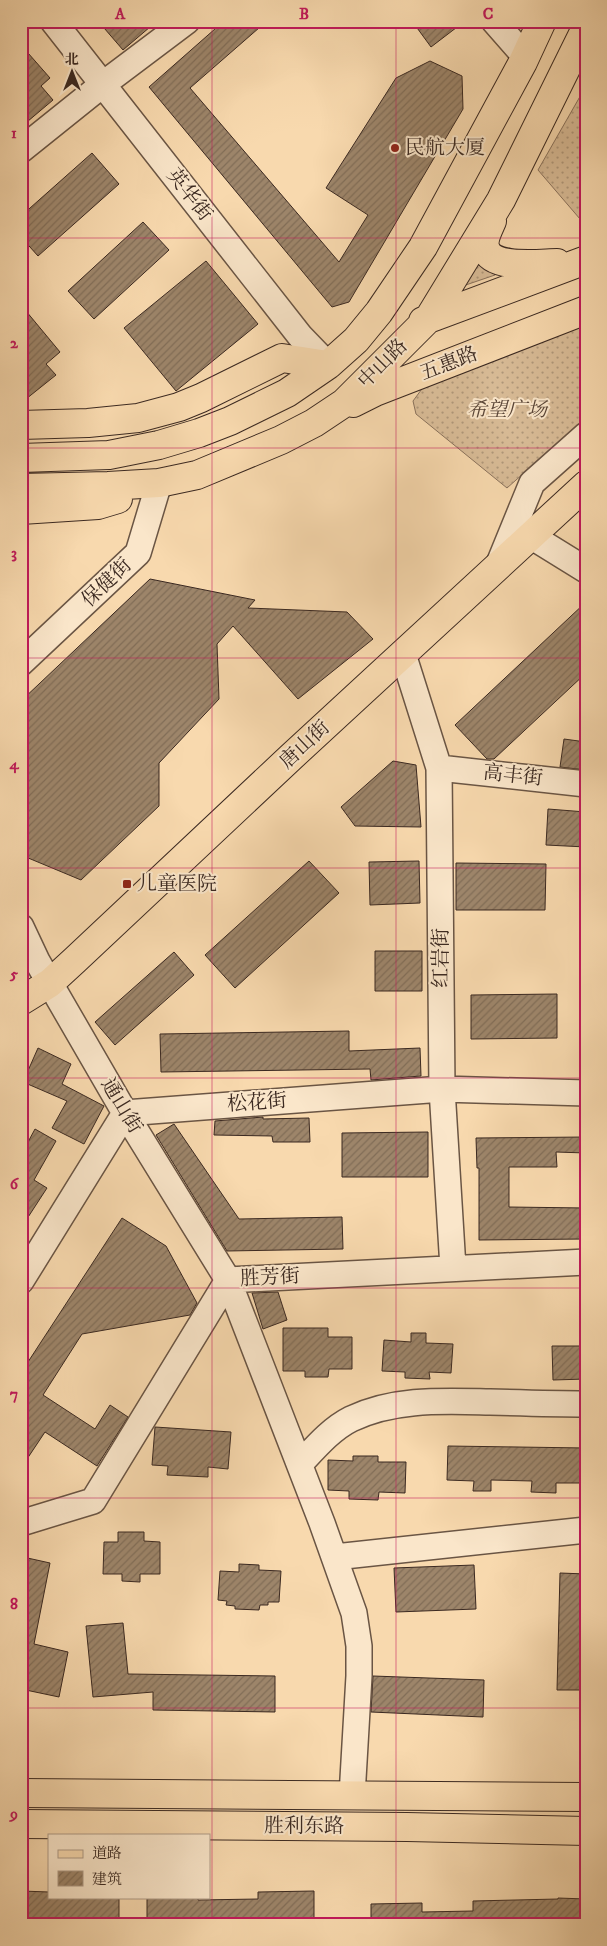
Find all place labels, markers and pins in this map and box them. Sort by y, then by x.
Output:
place label: 民航大厦 [405,136,485,161]
marker: 民航大厦 [389,142,401,154]
place label: 儿童医院 [137,872,217,897]
marker: 儿童医院 [121,878,133,890]

